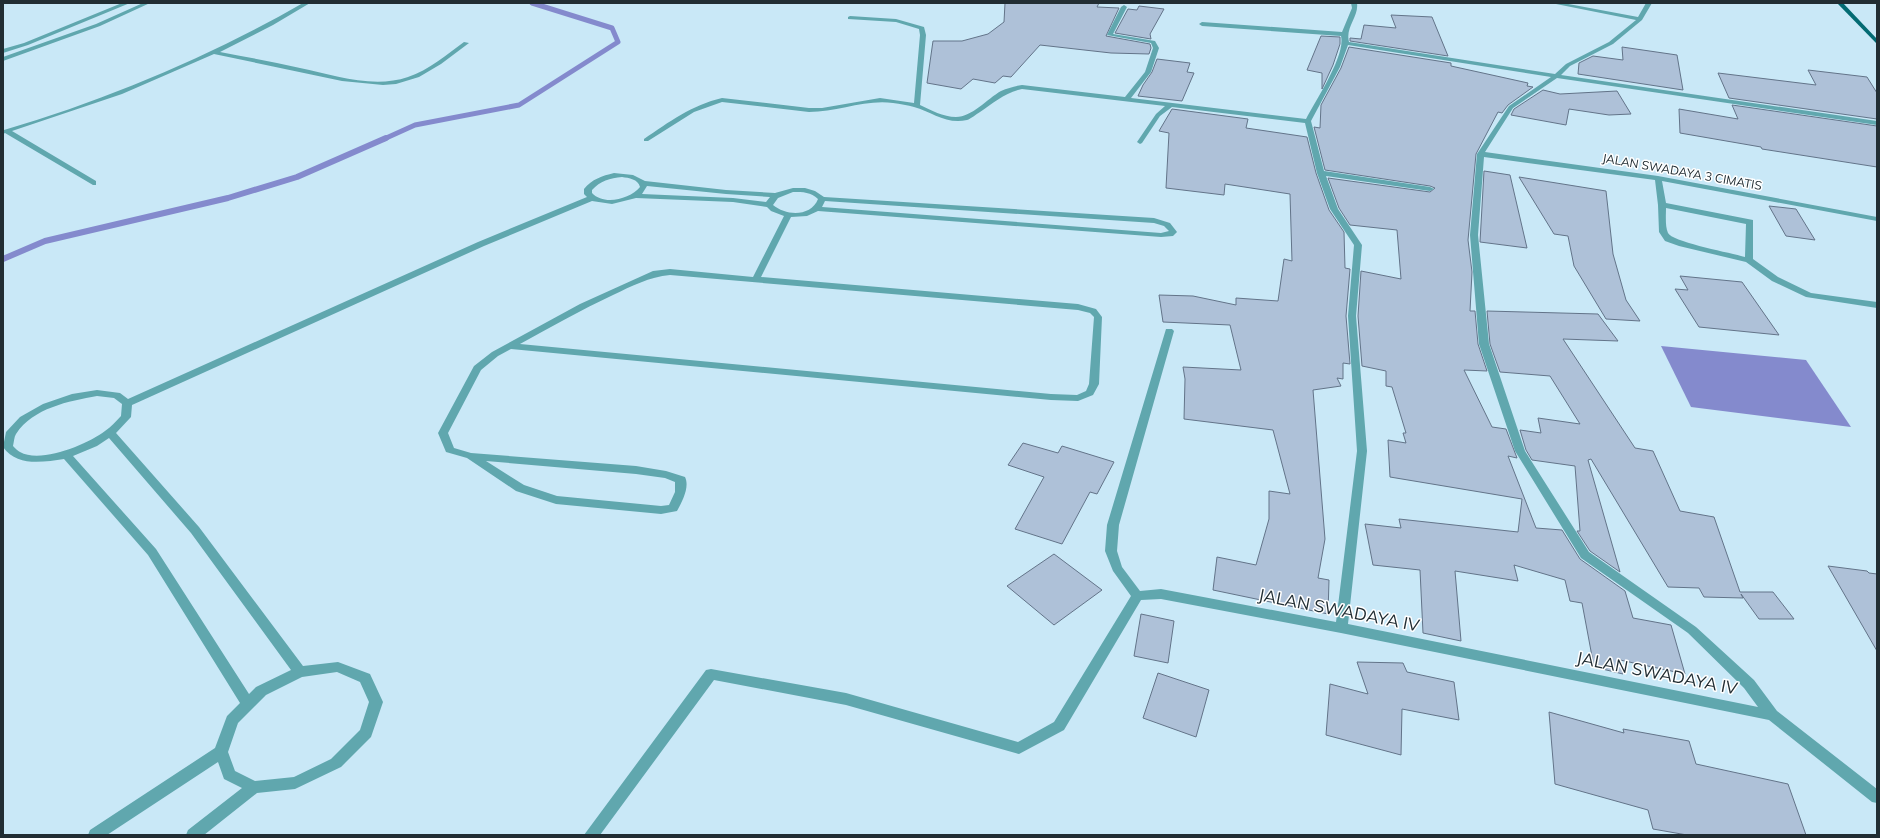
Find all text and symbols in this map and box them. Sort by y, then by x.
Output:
street label: JALAN SWADAYA 3 CIMATIS [1601,150,1763,193]
street label: JALAN SWADAYA IV [1256,584,1422,636]
street label: JALAN SWADAYA IV [1574,647,1740,699]

